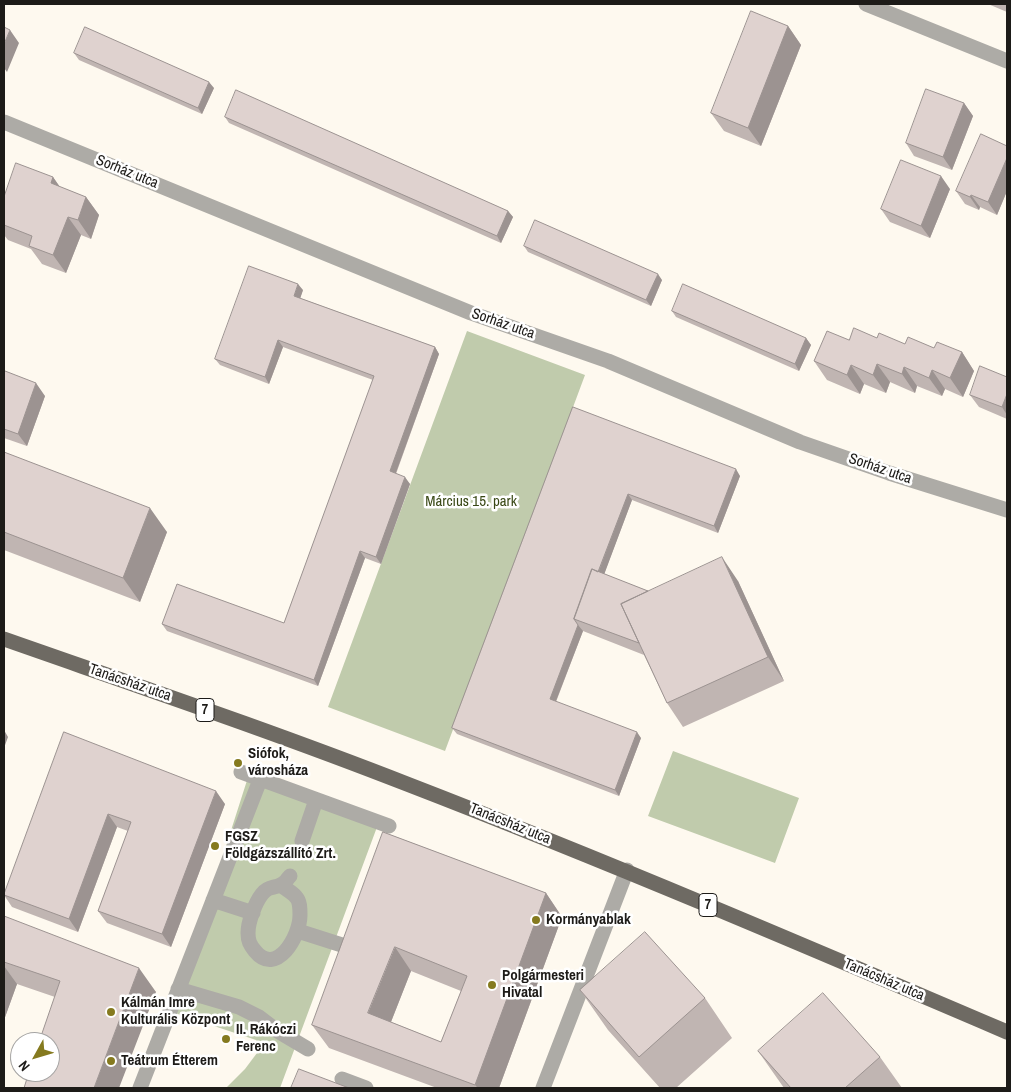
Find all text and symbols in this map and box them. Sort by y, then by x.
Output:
street label: Sorház utca [93,151,161,193]
street label: Sorház utca [469,305,537,343]
street label: Sorház utca [846,450,914,488]
park label: Március 15. park [425,493,517,511]
street label: Tanácsház utca [87,661,173,705]
road number: 7 [196,698,214,722]
place label: Siófok, városháza [248,745,308,780]
marker: Siófok, városháza [232,757,244,769]
street label: Tanácsház utca [467,800,553,848]
place label: FGSZ Földgázszállító Zrt. [225,828,336,863]
marker: FGSZ Földgázszállító Zrt. [209,840,221,852]
road number: 7 [699,894,717,916]
place label: Kormányablak [546,911,631,929]
marker: Kormányablak [530,914,542,926]
street label: Tanácsház utca [841,955,927,1005]
place label: Polgármesteri Hivatal [502,967,584,1002]
marker: Polgármesteri Hivatal [486,979,498,991]
place label: Kálmán Imre Kulturális Központ [121,994,230,1029]
marker: Kálmán Imre Kulturális Központ [105,1006,117,1018]
place label: II. Rákóczi Ferenc [236,1021,296,1056]
north arrow [10,1032,60,1082]
marker: II. Rákóczi Ferenc [220,1033,232,1045]
place label: Teátrum Étterem [121,1052,218,1070]
marker: Teátrum Étterem [105,1055,117,1067]
text: N [15,1057,34,1075]

